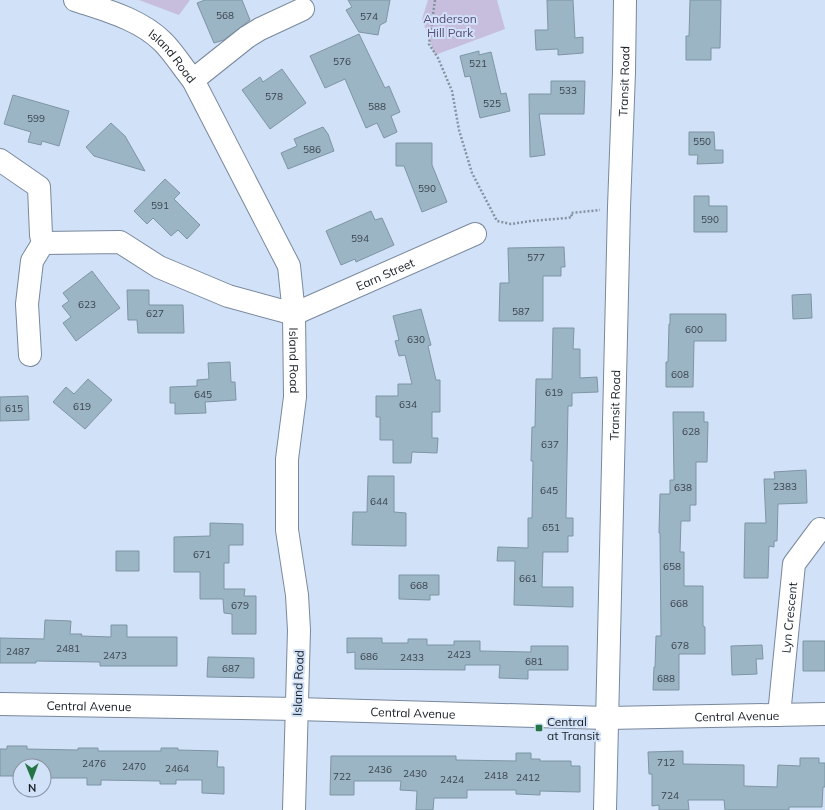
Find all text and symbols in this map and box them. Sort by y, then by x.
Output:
house number: 568 [216,9,234,22]
house number: 574 [360,10,378,23]
park label: Anderson Hill Park [423,11,477,40]
street label: Island Road [146,25,200,86]
street label: Transit Road [615,46,632,117]
house number: 576 [333,55,351,68]
house number: 521 [469,57,487,70]
house number: 533 [559,84,577,97]
house number: 578 [265,90,283,103]
house number: 525 [483,97,501,110]
house number: 588 [368,100,386,113]
house number: 599 [27,112,45,125]
house number: 550 [693,135,711,148]
house number: 586 [303,143,321,156]
house number: 590 [418,182,436,195]
house number: 591 [151,199,169,212]
house number: 590 [701,213,719,226]
house number: 594 [351,232,369,245]
house number: 577 [527,251,545,264]
street label: Earn Street [354,254,416,293]
house number: 623 [78,298,96,311]
house number: 587 [512,305,530,318]
house number: 627 [146,307,164,320]
house number: 600 [685,323,703,336]
street label: Island Road [287,327,302,394]
house number: 630 [407,333,425,346]
house number: 608 [671,368,689,381]
street label: Transit Road [606,370,623,441]
house number: 619 [545,386,563,399]
house number: 645 [194,388,212,401]
house number: 634 [399,398,417,411]
house number: 619 [73,400,91,413]
house number: 615 [5,402,23,415]
house number: 628 [682,425,700,438]
house number: 637 [541,438,559,451]
house number: 2383 [773,480,797,493]
house number: 638 [674,481,692,494]
house number: 645 [540,484,558,497]
house number: 644 [370,495,388,508]
house number: 651 [542,521,560,534]
house number: 671 [193,548,211,561]
house number: 658 [663,560,681,573]
house number: 661 [519,572,537,585]
house number: 668 [410,579,428,592]
street label: Lyn Crescent [778,581,800,654]
house number: 668 [670,597,688,610]
house number: 679 [231,599,249,612]
house number: 678 [671,639,689,652]
house number: 2481 [56,642,80,655]
house number: 2487 [6,645,30,658]
house number: 2423 [447,648,471,661]
house number: 2473 [103,649,127,662]
street label: Island Road [289,650,307,716]
house number: 686 [360,650,378,663]
house number: 2433 [400,651,424,664]
house number: 681 [525,655,543,668]
house number: 687 [222,662,240,675]
house number: 688 [657,672,675,685]
street label: Central Avenue [46,697,132,714]
street label: Central Avenue [370,704,456,721]
street label: Central Avenue [694,707,779,724]
place label: Central at Transit [547,714,599,743]
marker: Central at Transit [534,723,544,733]
house number: 712 [657,756,675,769]
house number: 2476 [82,757,106,770]
north arrow [12,758,52,798]
house number: 2470 [122,760,146,773]
house number: 2464 [165,762,189,775]
house number: 2436 [368,763,392,776]
house number: 2430 [403,767,427,780]
house number: 2418 [484,769,508,782]
house number: 722 [333,770,351,783]
house number: 2412 [516,771,540,784]
house number: 2424 [440,773,464,786]
text: N [28,781,36,795]
house number: 724 [661,789,679,802]

